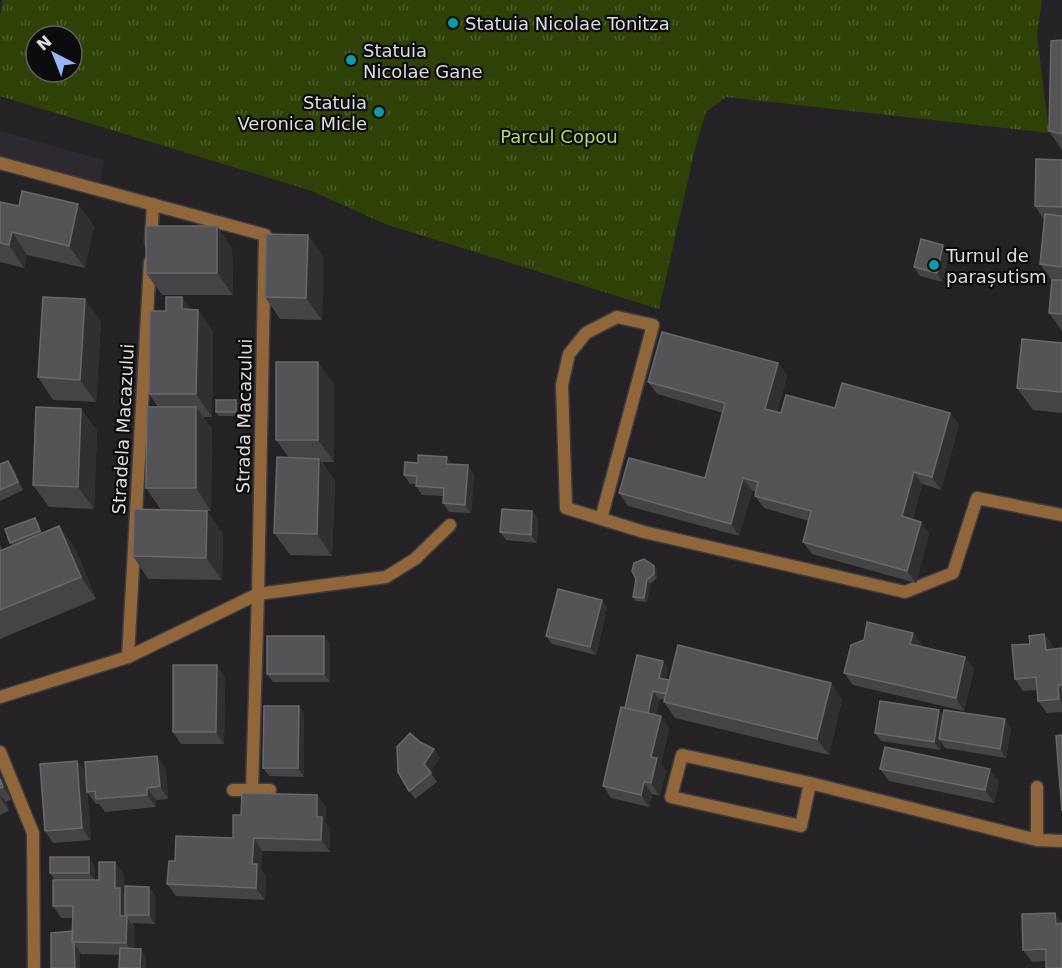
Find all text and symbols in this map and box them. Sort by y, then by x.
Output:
place label: Statuia Nicolae Tonitza [465,13,670,34]
marker: Statuia Nicolae Tonitza [446,16,460,30]
north arrow [24,24,84,84]
text: N [33,32,56,55]
place label: Statuia Nicolae Gane [363,40,483,82]
marker: Statuia Nicolae Gane [344,53,358,67]
place label: Statuia Veronica Micle [237,92,367,134]
marker: Statuia Veronica Micle [372,105,386,119]
park label: Parcul Copou [500,126,618,147]
place label: Turnul de parașutism [945,245,1047,287]
marker: Turnul de parașutism [927,258,941,272]
street label: Strada Macazului [232,338,256,494]
street label: Stradela Macazului [108,343,138,515]

